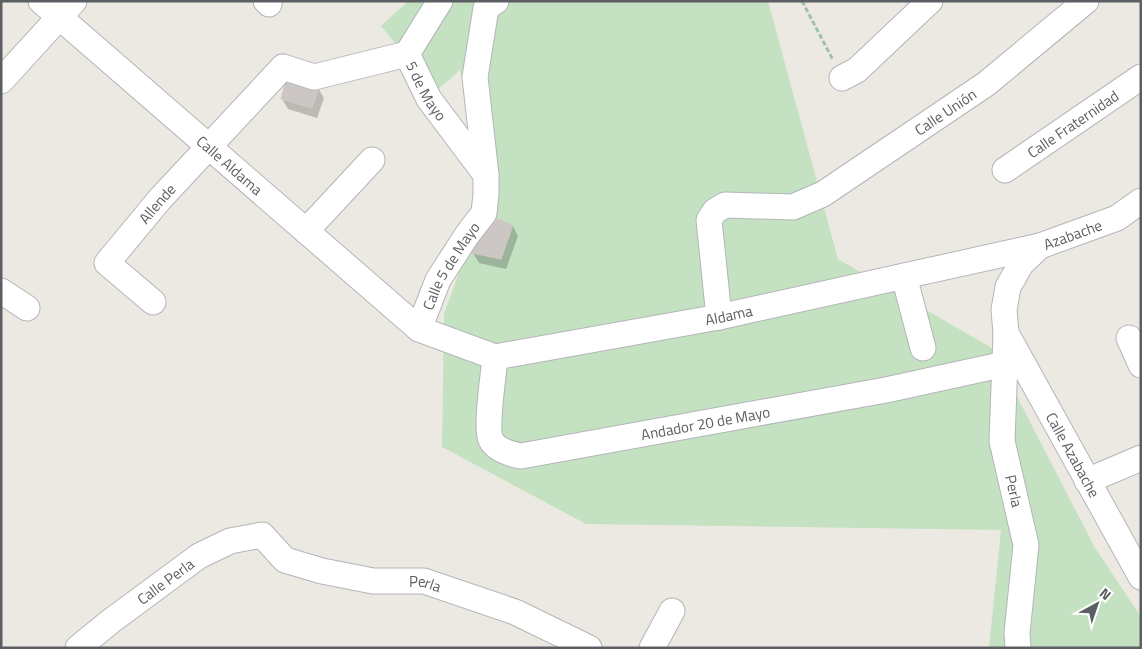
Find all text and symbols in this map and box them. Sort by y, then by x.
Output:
street label: 5 de Mayo [401,57,453,125]
street label: Calle Unión [909,82,981,141]
street label: Calle Fraternidad [1022,84,1123,163]
street label: Calle Aldama [192,129,268,201]
street label: Allende [133,178,181,229]
street label: Azabache [1040,213,1105,255]
street label: Calle 5 de Mayo [416,216,485,313]
street label: Aldama [703,298,755,331]
street label: Andador 20 de Mayo [639,400,772,446]
street label: Calle Azabache [1040,408,1106,501]
street label: Perla [999,473,1029,510]
street label: Calle Perla [132,552,199,610]
street label: Perla [409,570,445,598]
north arrow [1072,579,1122,629]
text: N [1095,582,1116,605]

